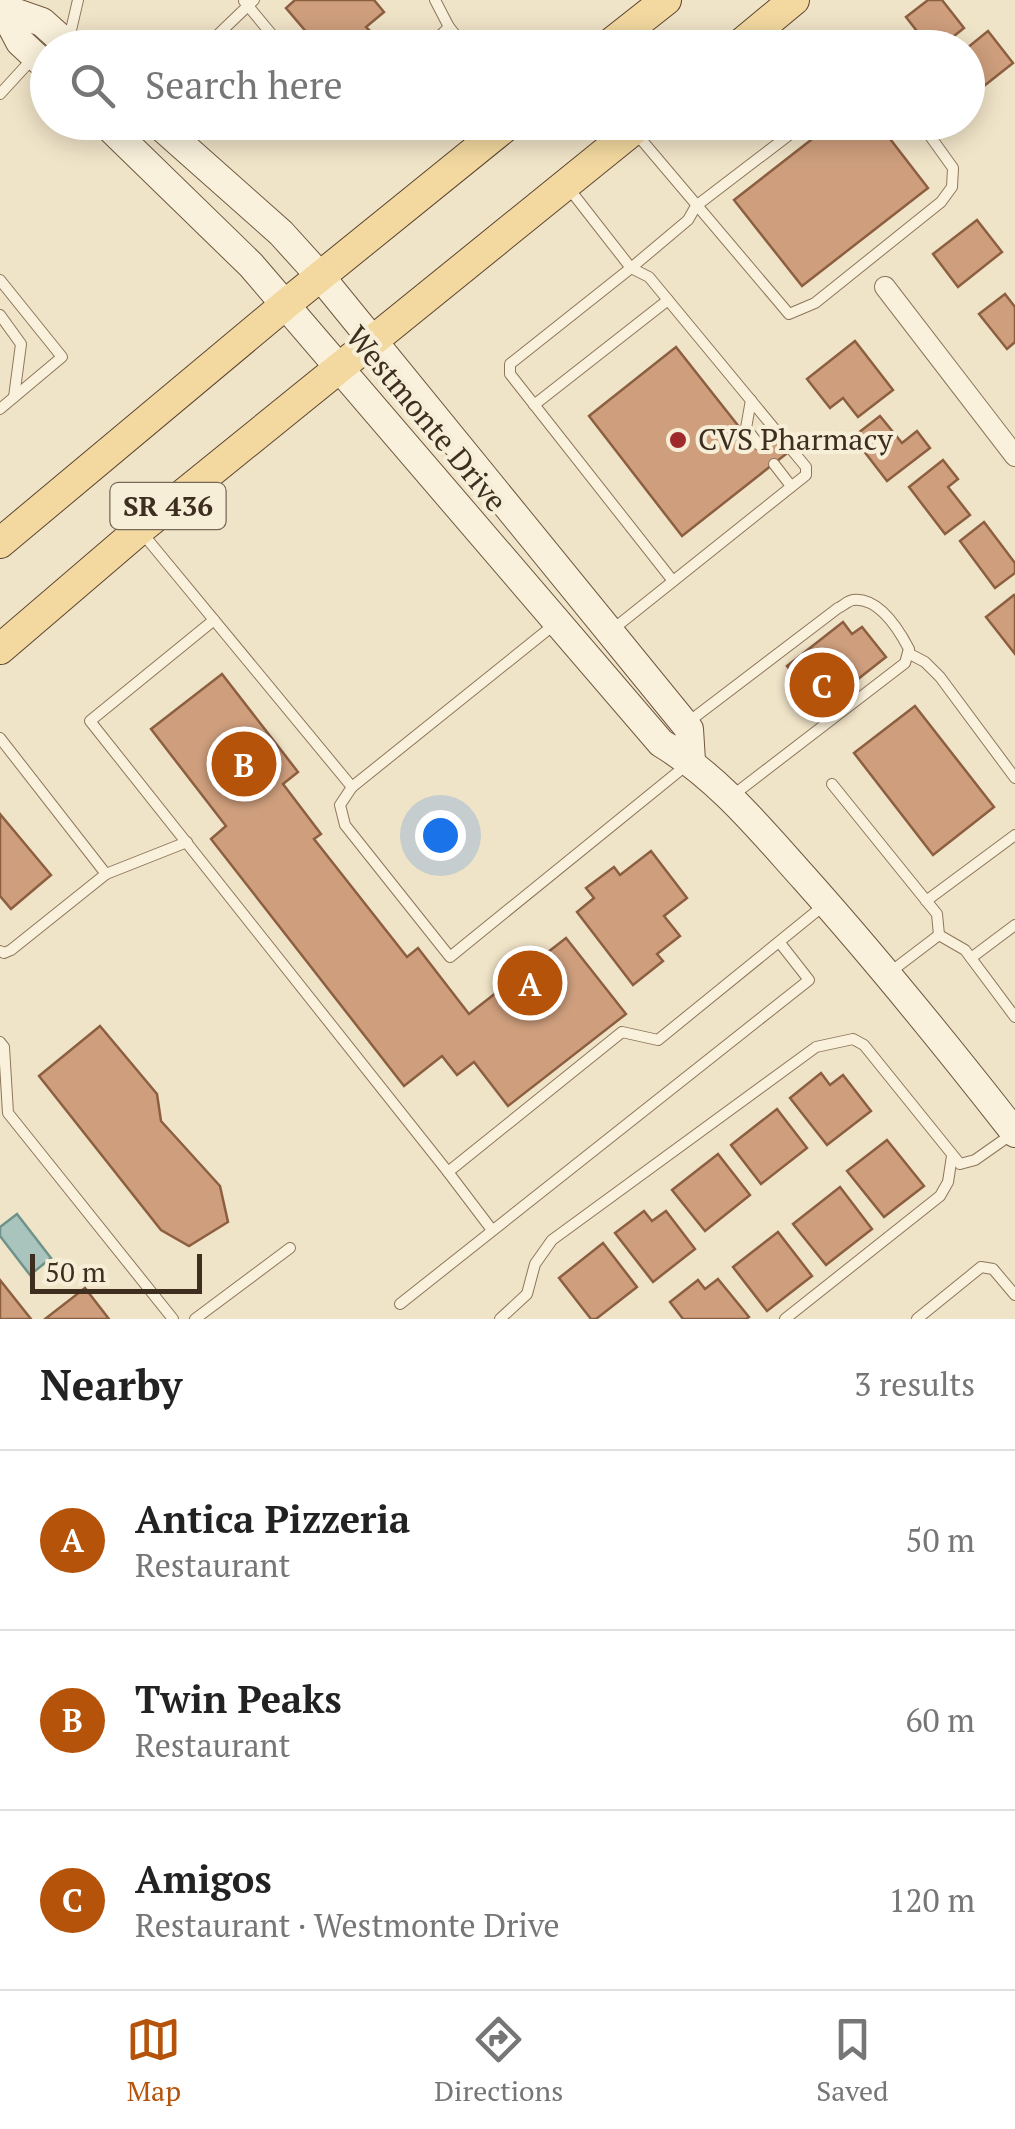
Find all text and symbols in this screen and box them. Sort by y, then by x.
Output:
search box [30,30,985,140]
icon: search [65,58,120,113]
text: Search here [145,60,343,110]
street label: Westmonte Drive [337,317,516,520]
place label: CVS Pharmacy [698,419,893,459]
marker: CVS Pharmacy [667,429,689,451]
road number: SR 436 [110,483,226,529]
pin: C [790,648,854,722]
pin: B [212,726,276,802]
your location [415,810,466,861]
pin: A [498,946,562,1020]
scale bar [30,1249,202,1294]
text: 50 m [45,1253,106,1290]
text: Nearby [40,1356,182,1412]
text: 3 results [854,1363,975,1405]
text: Antica Pizzeria [135,1494,410,1544]
text: A [61,1519,84,1561]
text: 50 m [905,1519,975,1561]
text: Restaurant [135,1544,290,1586]
text: Twin Peaks [135,1674,342,1724]
text: B [62,1699,83,1741]
text: 60 m [905,1699,975,1741]
text: Restaurant [135,1724,290,1766]
text: Amigos [135,1854,272,1904]
text: C [62,1879,83,1921]
text: 120 m [888,1879,975,1921]
text: Restaurant · Westmonte Drive [135,1904,560,1946]
tab: Map [126,2012,181,2109]
tab: Directions [434,2012,563,2109]
tab: Saved [816,2012,889,2109]

